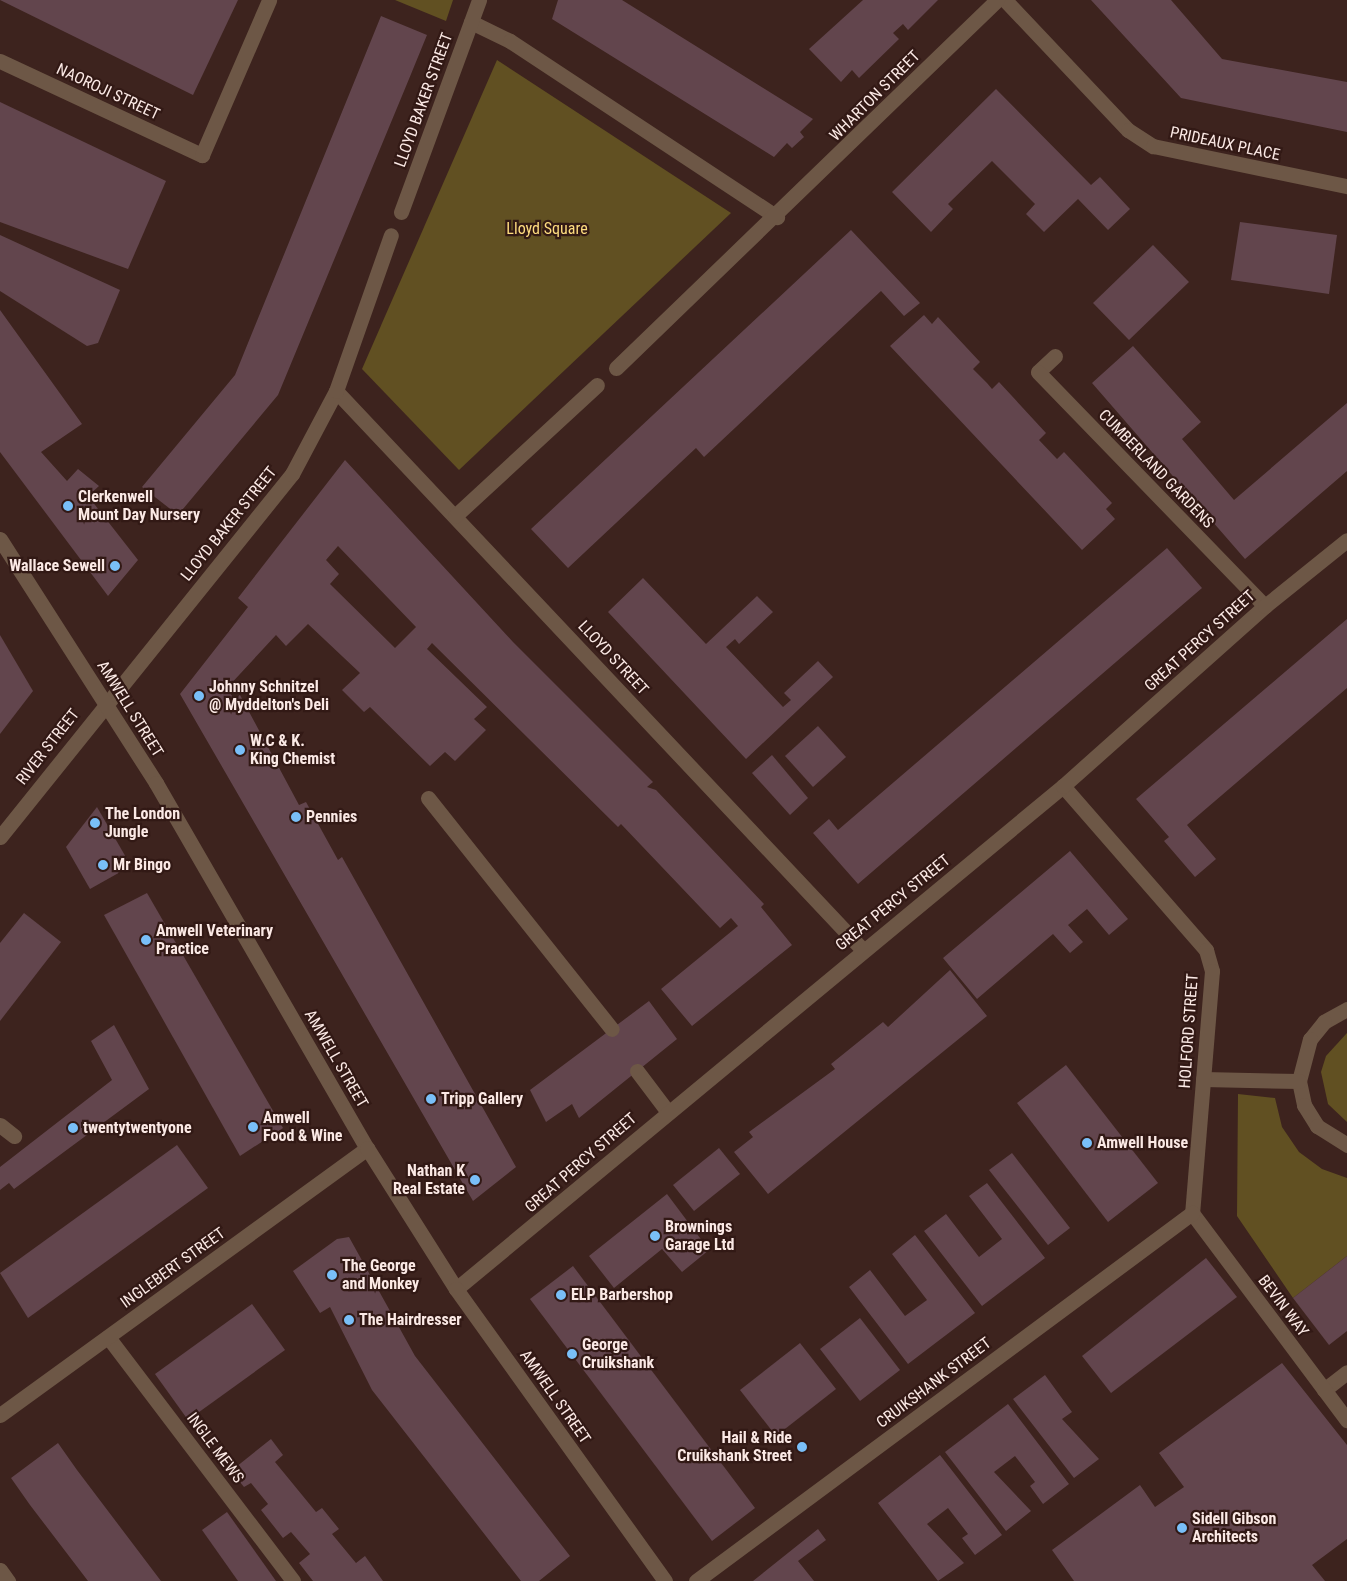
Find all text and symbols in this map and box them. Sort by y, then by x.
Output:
street label: LLOYD BAKER STREET [391,30,457,170]
street label: WHARTON STREET [826,47,924,145]
street label: NAOROJI STREET [53,60,163,124]
street label: PRIDEAUX PLACE [1168,123,1282,165]
park label: Lloyd Square [506,219,588,239]
street label: CUMBERLAND GARDENS [1094,406,1218,532]
street label: LLOYD BAKER STREET [177,463,281,585]
place label: Clerkenwell Mount Day Nursery [78,487,200,525]
marker: Clerkenwell Mount Day Nursery [62,500,74,512]
place label: Wallace Sewell [9,556,105,576]
marker: Wallace Sewell [109,560,121,572]
street label: GREAT PERCY STREET [1141,586,1259,696]
street label: LLOYD STREET [574,617,652,699]
street label: AMWELL STREET [93,657,167,761]
place label: Johnny Schnitzel @ Myddelton's Deli [209,677,329,715]
marker: Johnny Schnitzel @ Myddelton's Deli [193,690,205,702]
street label: RIVER STREET [12,705,84,789]
place label: W.C & K. King Chemist [250,731,335,769]
marker: W.C & K. King Chemist [234,744,246,756]
place label: The London Jungle [105,804,180,842]
place label: Pennies [306,807,357,827]
marker: Pennies [290,811,302,823]
marker: The London Jungle [89,817,101,829]
street label: GREAT PERCY STREET [832,851,954,955]
place label: Mr Bingo [113,855,171,875]
marker: Mr Bingo [97,859,109,871]
place label: Amwell Veterinary Practice [156,921,273,959]
marker: Amwell Veterinary Practice [140,934,152,946]
street label: HOLFORD STREET [1175,973,1203,1089]
street label: AMWELL STREET [300,1007,372,1111]
place label: Tripp Gallery [441,1089,523,1109]
marker: Tripp Gallery [425,1093,437,1105]
place label: Amwell Food & Wine [263,1108,342,1146]
street label: GREAT PERCY STREET [521,1109,641,1217]
place label: twentytwentyone [83,1118,192,1138]
marker: Amwell Food & Wine [247,1121,259,1133]
marker: twentytwentyone [67,1122,79,1134]
place label: Amwell House [1097,1133,1188,1153]
marker: Amwell House [1081,1137,1093,1149]
place label: Nathan K Real Estate [393,1161,465,1199]
marker: Nathan K Real Estate [469,1174,481,1186]
place label: Brownings Garage Ltd [665,1217,734,1255]
street label: INGLEBERT STREET [117,1223,229,1313]
marker: Brownings Garage Ltd [649,1230,661,1242]
place label: The George and Monkey [342,1256,419,1294]
marker: The George and Monkey [326,1269,338,1281]
street label: BEVIN WAY [1254,1271,1312,1341]
place label: ELP Barbershop [571,1285,673,1305]
marker: ELP Barbershop [555,1289,567,1301]
place label: The Hairdresser [359,1310,462,1330]
marker: The Hairdresser [343,1314,355,1326]
street label: CRUIKSHANK STREET [873,1334,995,1432]
place label: George Cruikshank [582,1335,654,1373]
street label: AMWELL STREET [516,1347,594,1447]
marker: George Cruikshank [566,1348,578,1360]
street label: INGLE MEWS [182,1409,248,1487]
place label: Hail & Ride Cruikshank Street [677,1428,792,1466]
marker: Hail & Ride Cruikshank Street [796,1441,808,1453]
place label: Sidell Gibson Architects [1192,1509,1276,1547]
marker: Sidell Gibson Architects [1176,1522,1188,1534]

